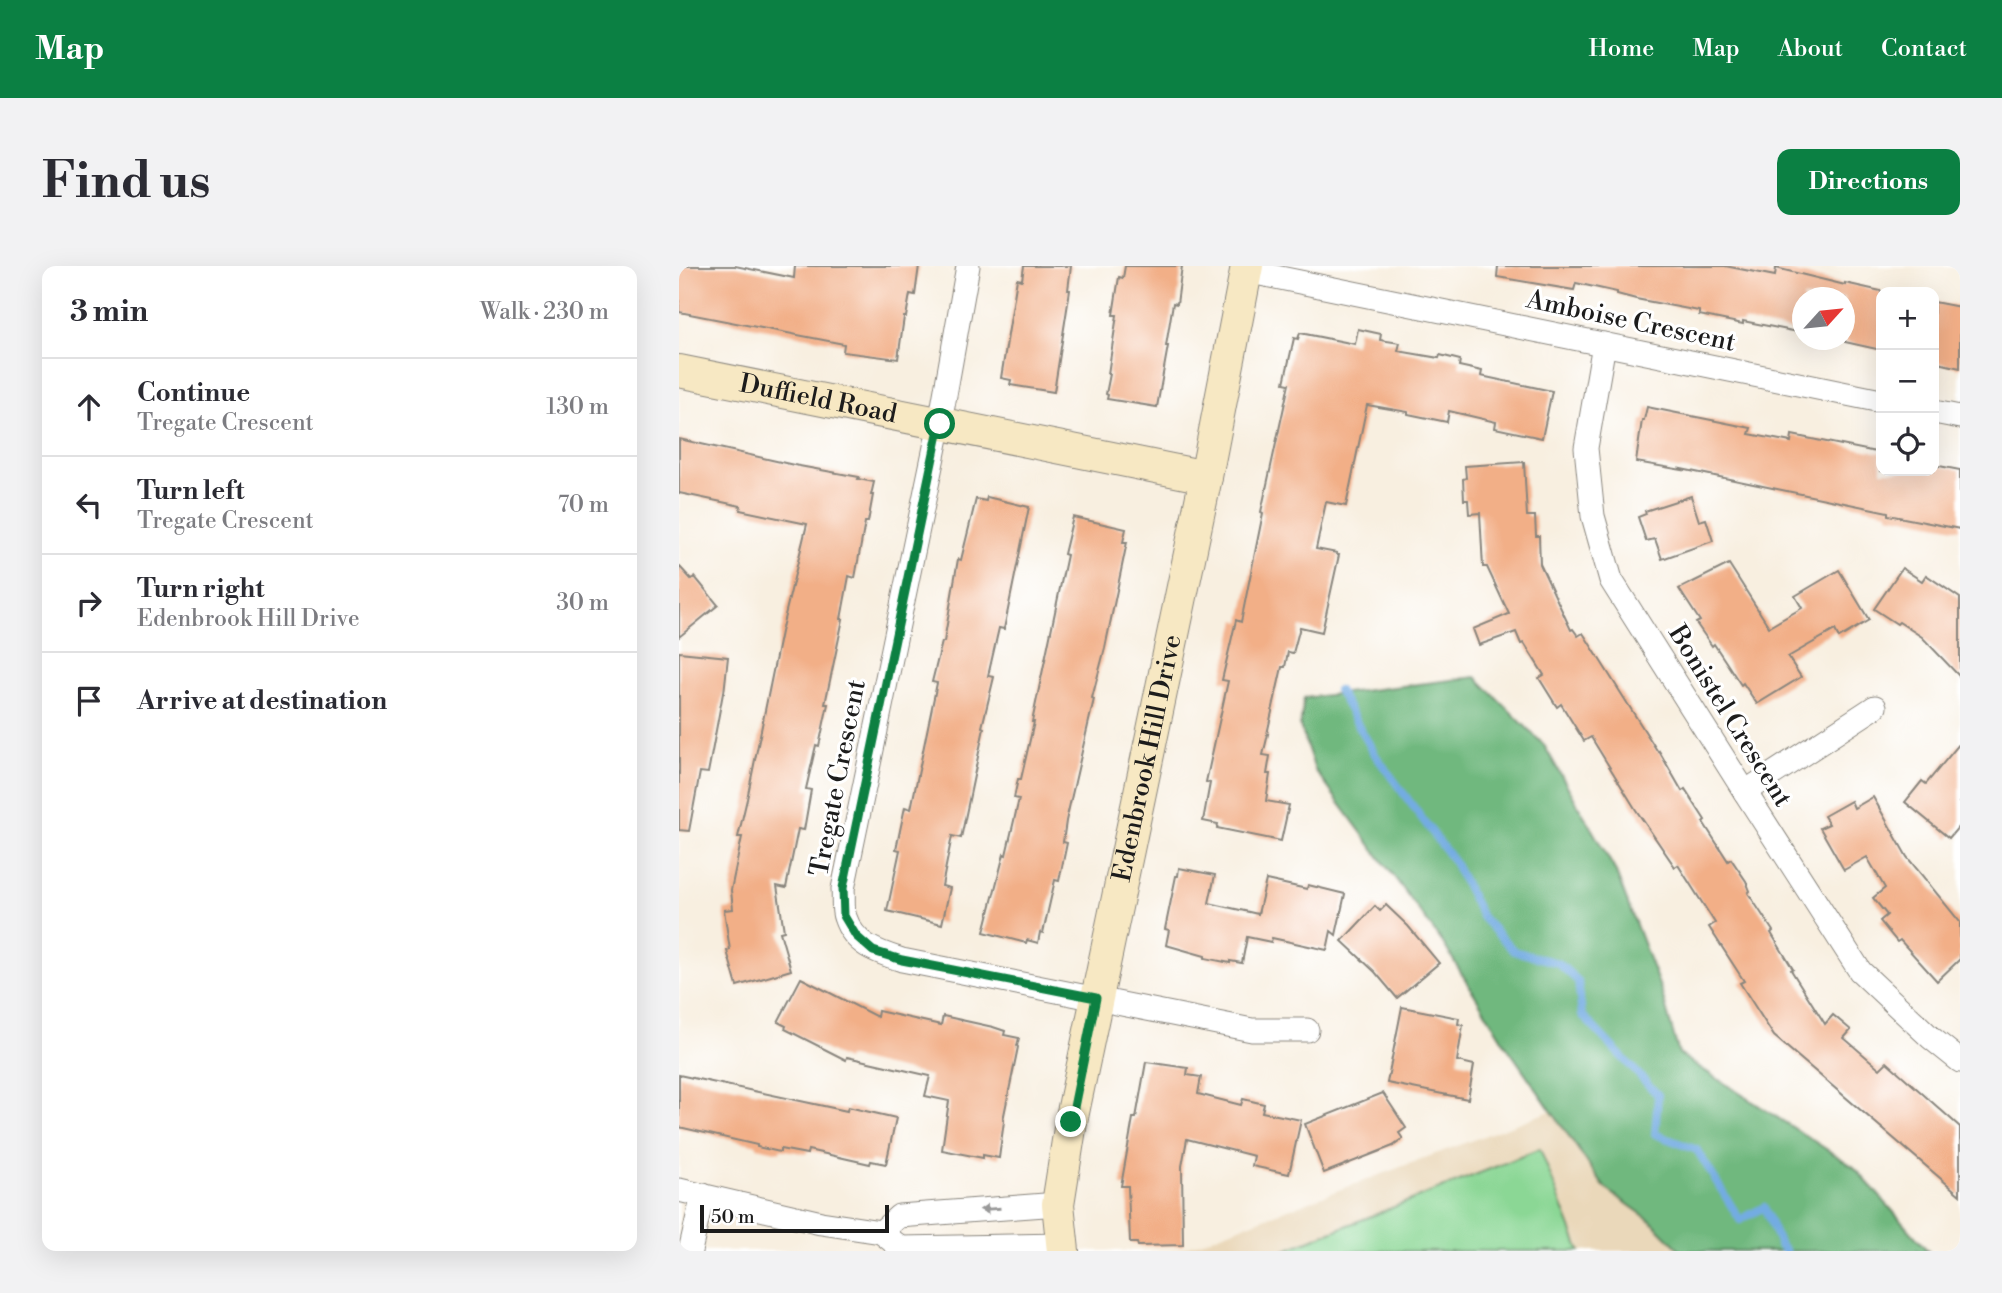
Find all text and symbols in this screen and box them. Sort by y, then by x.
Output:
text: Map [35,29,104,70]
text: Home [1589,34,1654,64]
text: Map [1692,34,1740,64]
text: About [1778,34,1843,64]
text: Contact [1881,34,1967,64]
button: Directions [1777,149,1960,215]
text: Find us [42,152,211,213]
street label: Amboise Crescent [1523,283,1738,359]
north arrow [1792,287,1855,350]
map controls [1876,287,1939,476]
button: + [1876,287,1939,350]
text: 3 min [70,293,148,331]
text: Walk · 230 m [480,298,609,326]
button: − [1876,350,1939,413]
street label: Duffield Road [737,368,900,430]
text: Continue [137,377,250,409]
icon: ahead [70,388,108,426]
text: 130 m [546,393,609,421]
route start [924,408,955,439]
text: Tregate Crescent [137,409,314,437]
button: locate [1876,413,1939,476]
text: Turn left [137,475,245,507]
icon: left [70,486,108,524]
text: 70 m [558,491,609,519]
text: Tregate Crescent [137,507,314,535]
text: Turn right [137,573,265,605]
icon: right [70,584,108,622]
text: 30 m [556,589,609,617]
text: Edenbrook Hill Drive [137,605,360,633]
street label: Bonistel Crescent [1661,618,1799,813]
street label: Edenbrook Hill Drive [1106,632,1189,885]
street label: Tregate Crescent [803,677,873,879]
icon: arrive [70,682,108,720]
text: Arrive at destination [137,685,387,717]
route end [1055,1106,1086,1137]
scale bar [700,1202,889,1234]
one-way arrow [978,1204,1000,1215]
text: 50 m [711,1205,755,1229]

